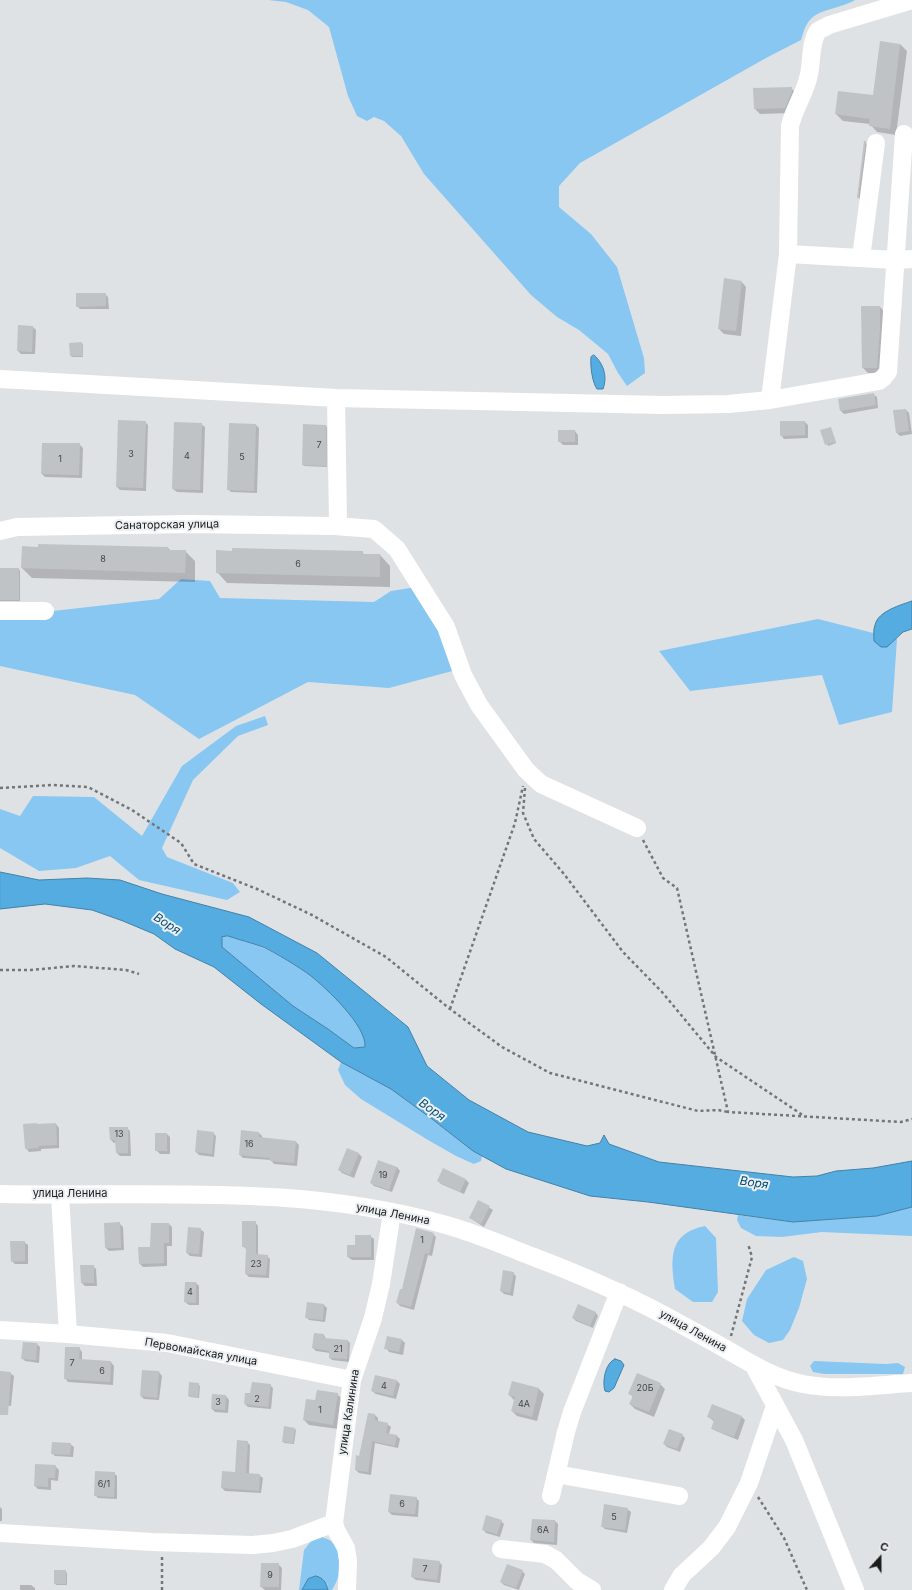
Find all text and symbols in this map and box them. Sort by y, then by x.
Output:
house number: 7 [316,440,322,450]
house number: 3 [128,449,134,459]
house number: 4 [184,451,190,461]
house number: 5 [239,452,245,462]
house number: 1 [58,454,62,464]
street label: Санаторская улица [115,517,219,533]
house number: 8 [100,554,106,564]
house number: 6 [295,559,301,569]
water label: Воря [151,910,183,938]
water label: Воря [416,1096,448,1124]
house number: 13 [114,1129,124,1139]
house number: 16 [244,1139,254,1149]
house number: 19 [378,1170,388,1180]
water label: Воря [739,1174,769,1192]
street label: улица Ленина [33,1187,107,1201]
street label: улица Ленина [355,1200,431,1228]
house number: 1 [420,1235,424,1245]
house number: 23 [250,1259,262,1269]
house number: 4 [187,1287,193,1297]
street label: улица Ленина [657,1307,729,1355]
street label: Первомайская улица [144,1336,258,1368]
house number: 21 [333,1344,343,1354]
house number: 7 [69,1358,75,1368]
house number: 6 [99,1366,105,1376]
street label: улица Калинина [336,1368,362,1456]
house number: 4 [381,1381,387,1391]
house number: 20Б [637,1383,653,1393]
house number: 2 [254,1394,260,1404]
house number: 3 [215,1397,221,1407]
house number: 4А [518,1399,530,1409]
house number: 1 [318,1405,322,1415]
house number: 6/1 [98,1479,110,1489]
house number: 6 [399,1499,405,1509]
house number: 5 [611,1512,617,1522]
house number: 6А [537,1525,549,1535]
north arrow [860,1538,900,1578]
text: С [878,1539,891,1555]
house number: 7 [422,1564,428,1574]
house number: 9 [267,1570,273,1580]

